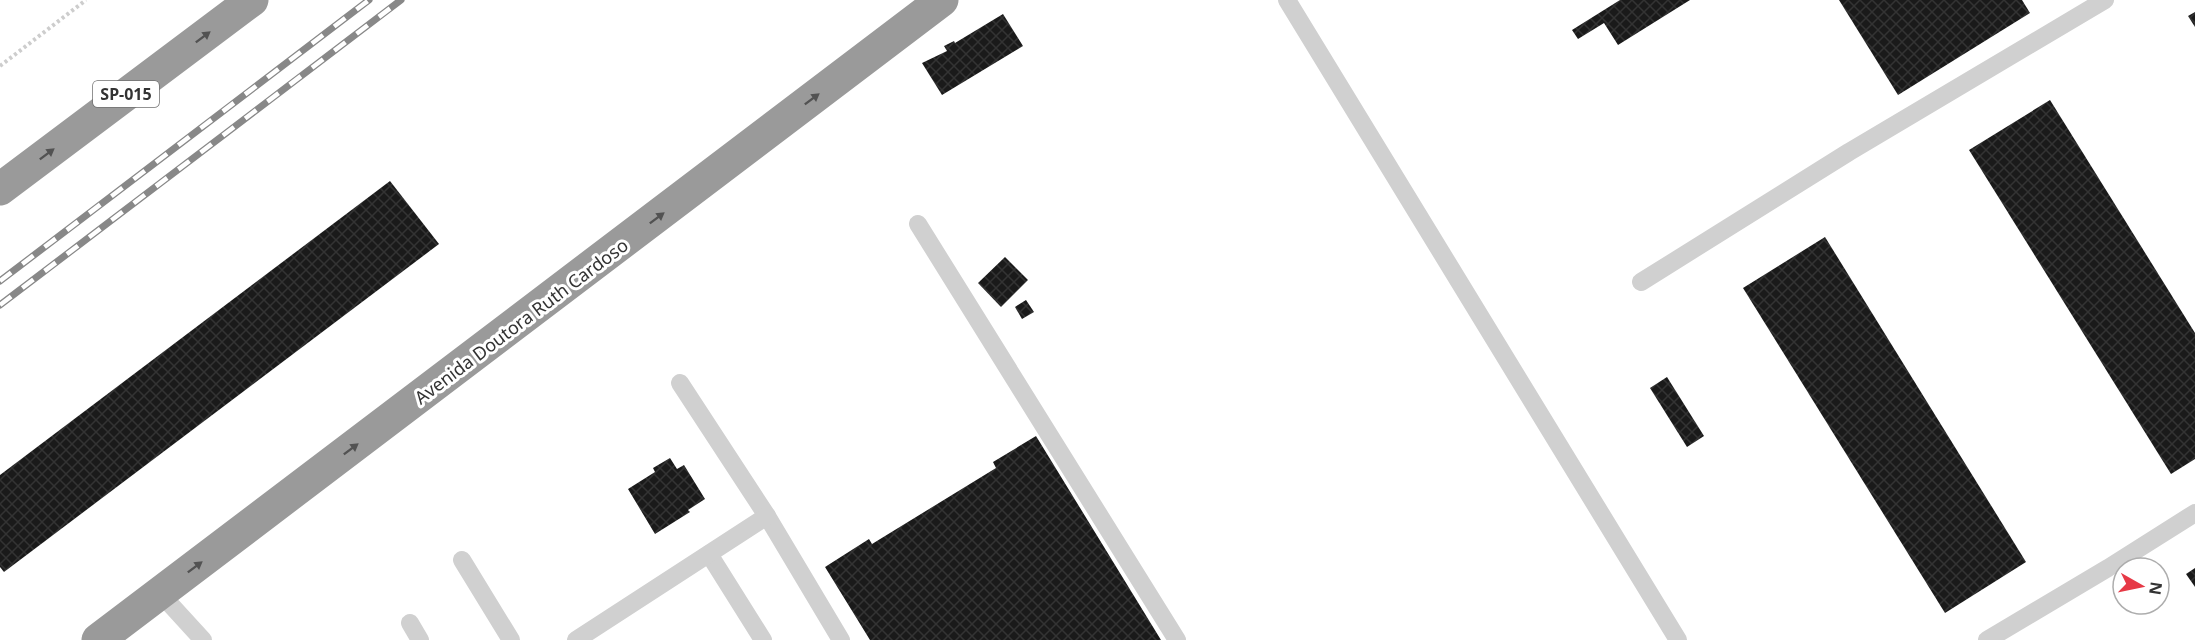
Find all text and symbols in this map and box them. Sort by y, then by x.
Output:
one-way arrow [195,30,211,43]
road number: SP-015 [93,81,159,107]
one-way arrow [804,93,820,106]
one-way arrow [39,148,54,160]
one-way arrow [649,211,665,224]
street label: Avenida Doutora Ruth Cardoso [409,233,633,409]
one-way arrow [343,444,358,456]
north arrow [2111,556,2171,616]
one-way arrow [187,561,203,573]
text: N [2144,580,2168,596]

